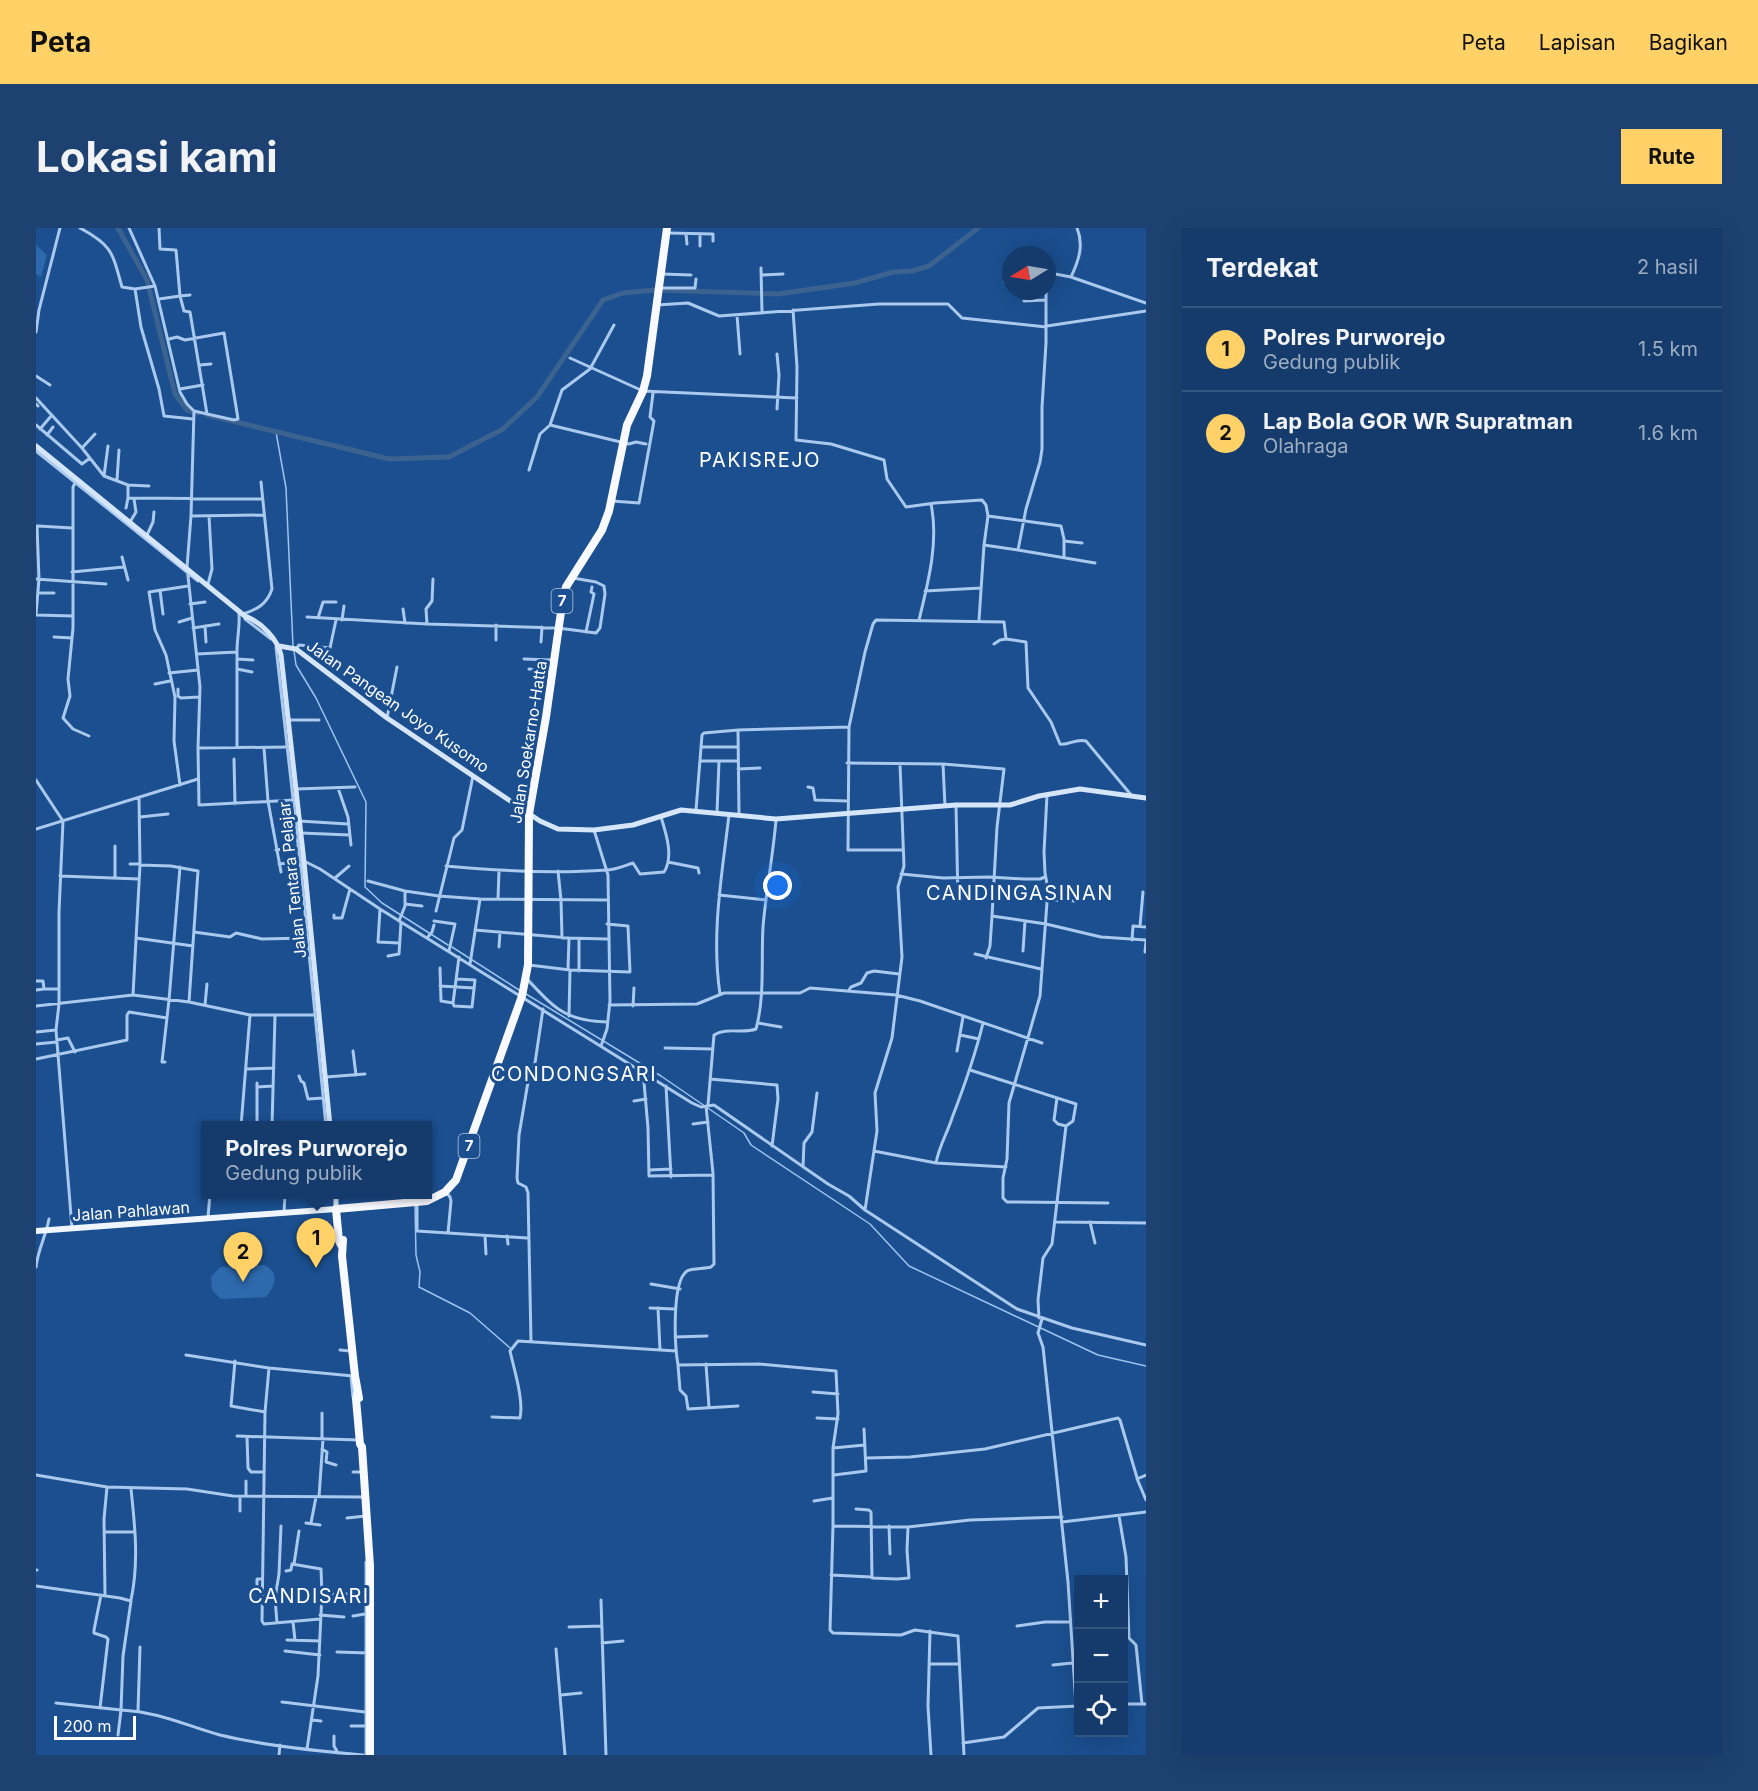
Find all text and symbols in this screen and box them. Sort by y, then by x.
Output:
text: Peta [30,25,91,59]
text: Peta [1462,30,1506,55]
text: Lapisan [1539,30,1616,55]
text: Bagikan [1649,30,1728,55]
button: Rute [1621,129,1722,184]
text: Lokasi kami [36,131,278,182]
north arrow [1002,246,1056,300]
text: Terdekat [1206,252,1318,283]
text: 2 hasil [1637,255,1698,279]
text: Polres Purworejo [1263,324,1446,350]
text: 1 [1221,337,1230,361]
text: 1.5 km [1638,337,1698,361]
text: Gedung publik [1263,350,1400,374]
text: Lap Bola GOR WR Supratman [1263,408,1573,434]
text: 2 [1219,421,1232,445]
text: 1.6 km [1638,421,1698,445]
text: Olahraga [1263,434,1348,458]
district label: PAKISREJO [699,448,821,472]
road number: 7 [552,589,572,613]
street label: Jalan Pangean Joyo Kusomo [303,635,493,777]
street label: Jalan Soekarno-Hatta [505,659,551,825]
street label: Jalan Tentara Pelajar [274,800,310,960]
your location [763,871,792,900]
district label: CANDINGASINAN [926,881,1114,905]
district label: CONDONGSARI [491,1062,657,1086]
popup [201,1121,432,1199]
road number: 7 [458,1134,480,1158]
text: Polres Purworejo [225,1135,408,1161]
text: Gedung publik [225,1161,363,1185]
street label: Jalan Pahlawan [71,1197,191,1225]
pin: 1 [296,1218,336,1268]
pin: 2 [224,1232,262,1282]
map controls [1074,1575,1128,1737]
button: + [1074,1575,1128,1629]
district label: CANDISARI [248,1584,370,1608]
button: − [1074,1629,1128,1683]
button: locate [1074,1683,1128,1737]
scale bar [54,1713,136,1740]
text: 200 m [63,1716,111,1736]

